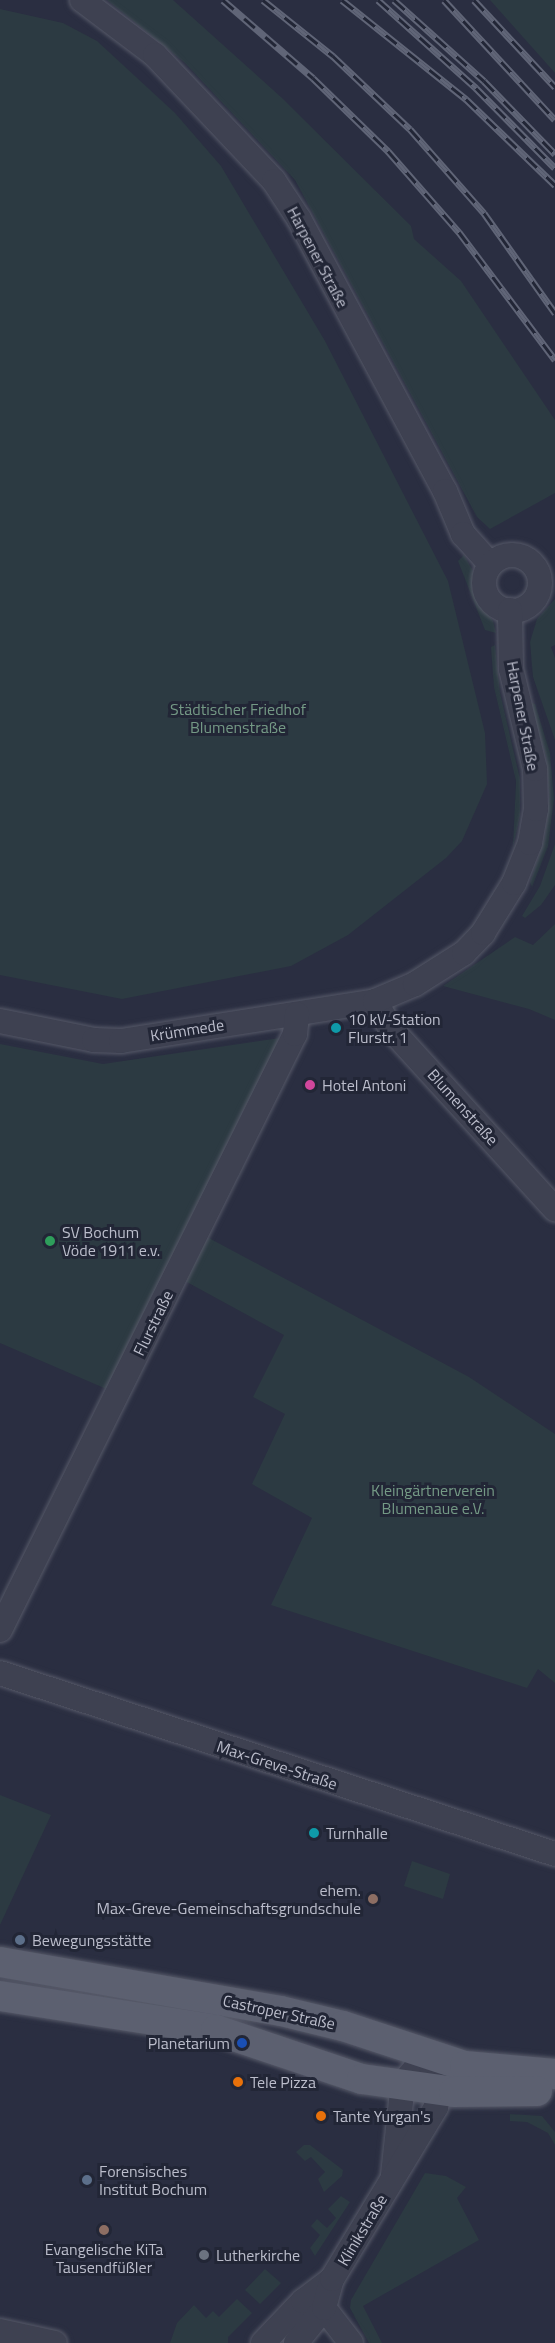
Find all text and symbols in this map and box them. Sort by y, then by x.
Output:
street label: Harpener Straße [283,203,353,311]
street label: Harpener Straße [503,659,543,773]
park label: Städtischer Friedhof Blumenstraße [170,699,306,737]
place label: 10 kV-Station Flurstr. 1 [348,1009,441,1047]
street label: Krümmede [149,1015,225,1045]
marker: 10 kV-Station Flurstr. 1 [329,1021,343,1035]
street label: Blumenstraße [424,1065,502,1149]
place label: Hotel Antoni [322,1075,406,1095]
marker: Hotel Antoni [303,1078,317,1092]
place label: SV Bochum Vöde 1911 e.v. [62,1222,160,1260]
marker: SV Bochum Vöde 1911 e.v. [43,1234,57,1248]
street label: Flurstraße [129,1287,177,1359]
park label: Kleingärtnerverein Blumenaue e.V. [371,1480,495,1518]
street label: Max-Greve-Straße [214,1736,340,1794]
place label: Turnhalle [326,1823,388,1843]
marker: Turnhalle [307,1826,321,1840]
place label: ehem. Max-Greve-Gemeinschaftsgrundschule [97,1880,361,1918]
marker: ehem. Max-Greve-Gemeinschaftsgrundschule [366,1892,380,1906]
place label: Bewegungsstätte [32,1930,151,1950]
marker: Bewegungsstätte [13,1933,27,1947]
street label: Castroper Straße [221,1991,337,2033]
place label: Planetarium [148,2033,230,2053]
marker: Planetarium [235,2036,249,2050]
place label: Tele Pizza [250,2072,316,2092]
marker: Tele Pizza [231,2075,245,2089]
place label: Tante Yurgan's [333,2106,431,2126]
marker: Tante Yurgan's [314,2109,328,2123]
place label: Forensisches Institut Bochum [99,2161,207,2199]
marker: Forensisches Institut Bochum [80,2173,94,2187]
street label: Klinikstraße [333,2191,391,2269]
marker: Evangelische KiTa Tausendfüßler [97,2223,111,2237]
place label: Evangelische KiTa Tausendfüßler [45,2239,163,2277]
place label: Lutherkirche [216,2245,300,2265]
marker: Lutherkirche [197,2248,211,2262]

